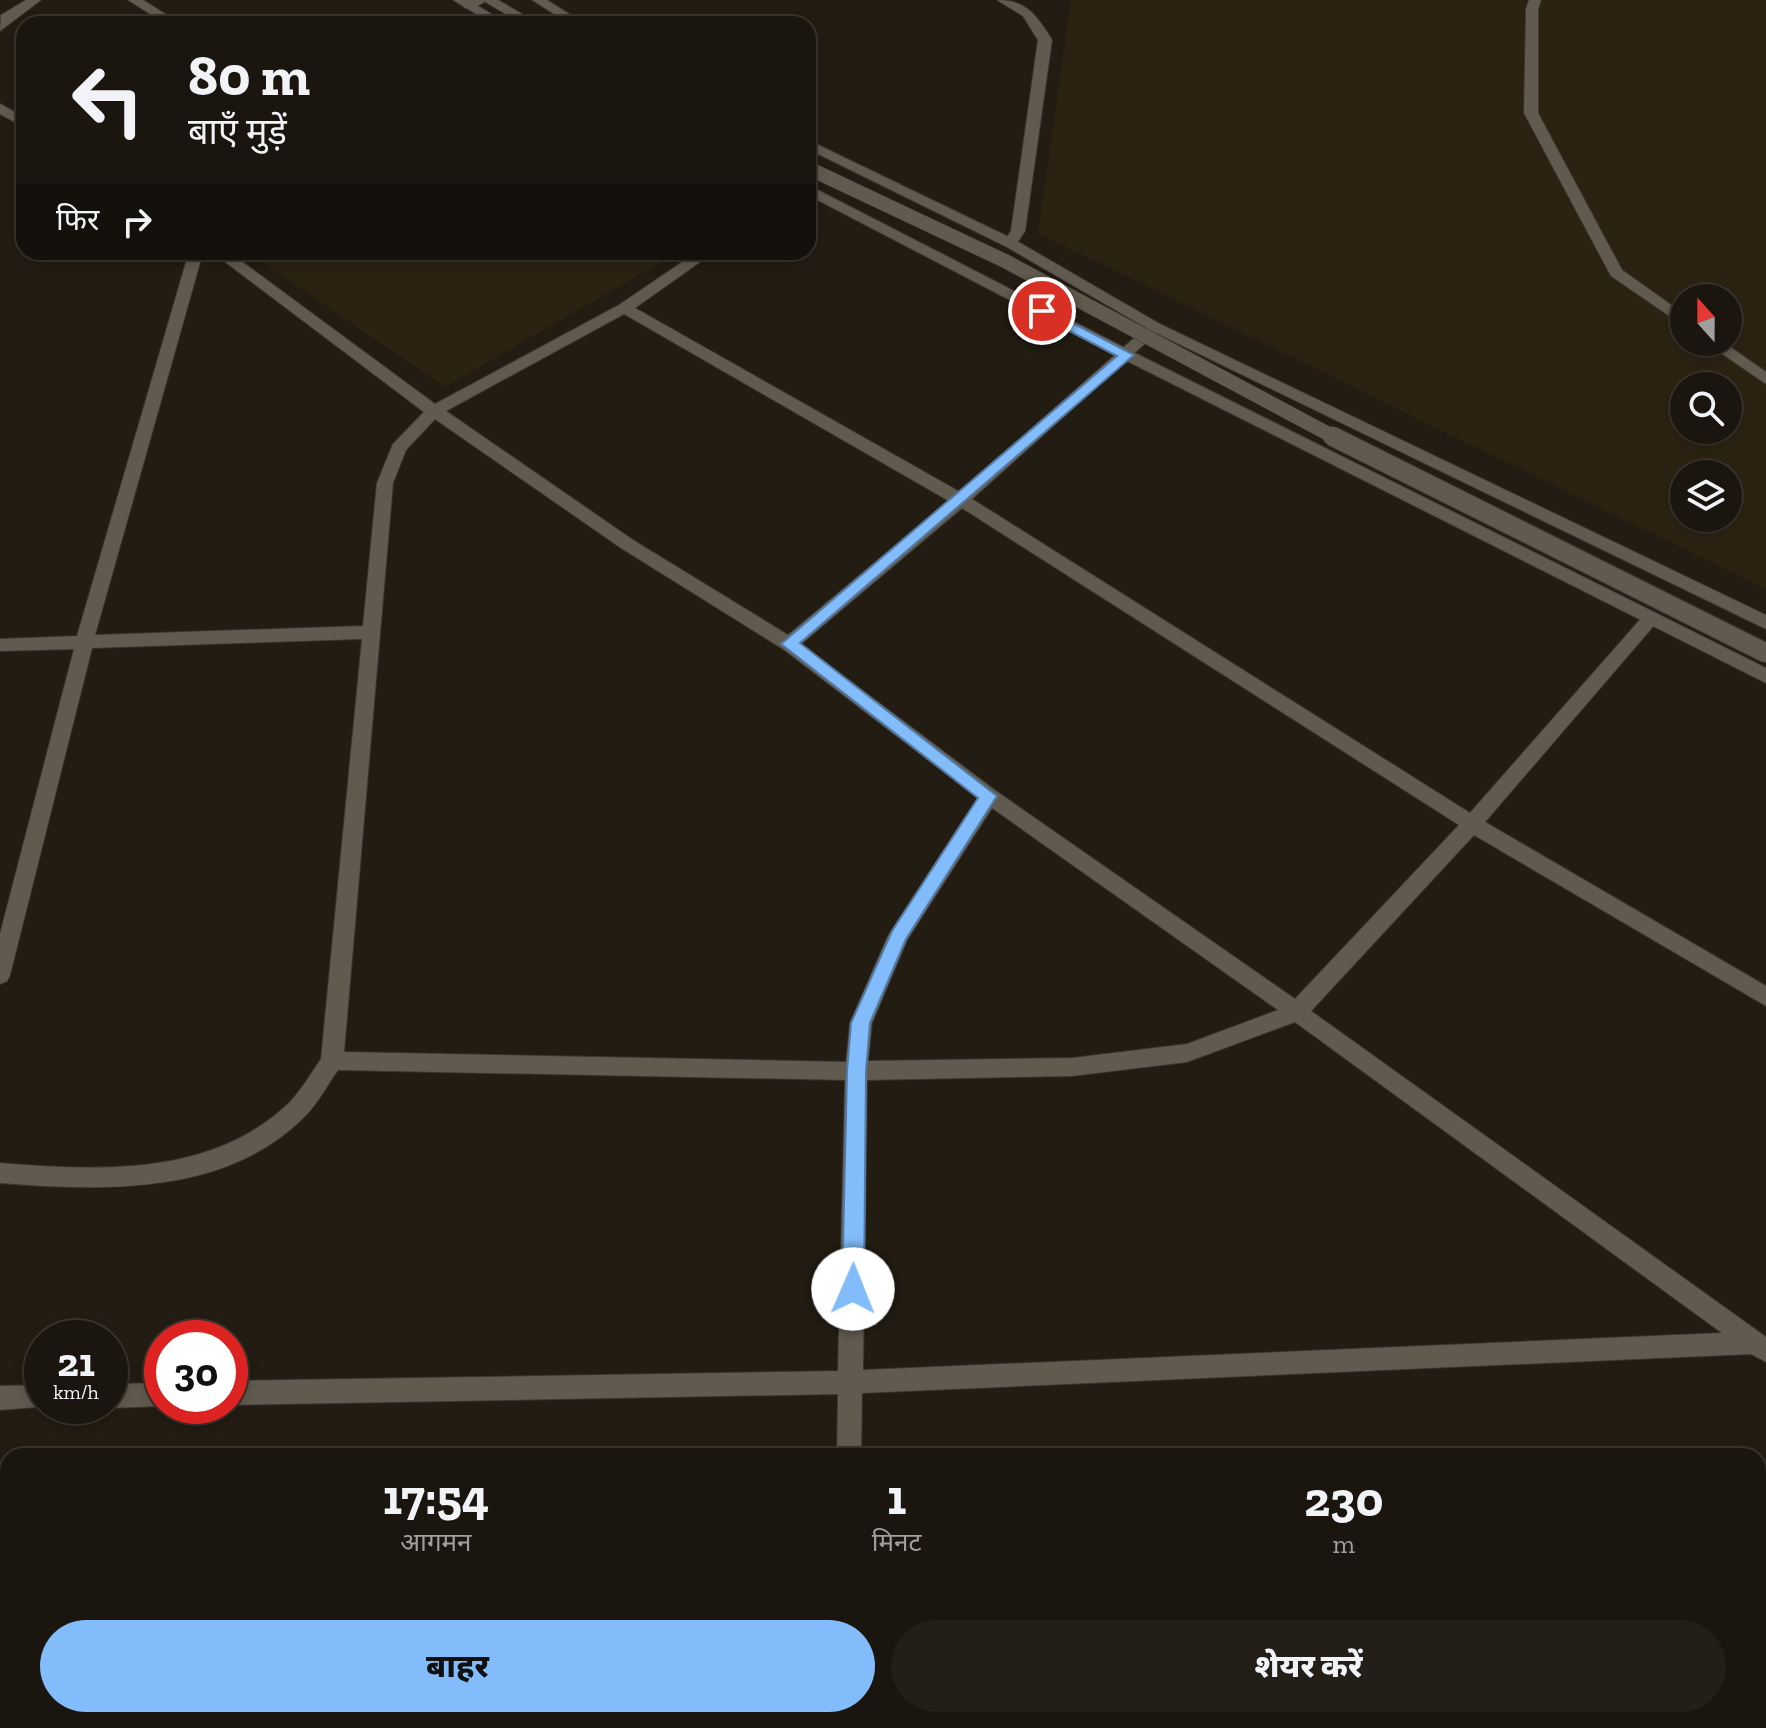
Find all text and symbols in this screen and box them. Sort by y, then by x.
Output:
text: 80 m [188,42,310,109]
icon: left [56,48,160,152]
text: बाएँ मुड़ें [188,110,287,153]
icon: right [115,200,159,244]
text: फिर [56,202,99,238]
pin [1008,277,1076,345]
north arrow [1670,284,1742,356]
map controls [1670,284,1742,532]
icon: arrive [1020,289,1064,333]
button: search [1670,372,1742,444]
button: layers [1670,460,1742,532]
position arrow [811,1247,895,1331]
speed limit sign: 30 [144,1320,248,1424]
text: 21 [57,1338,95,1386]
text: km/h [53,1380,99,1404]
text: 17:54 [383,1469,489,1526]
text: 1 [887,1469,906,1526]
text: 230 [1304,1471,1383,1528]
text: आगमन [400,1526,472,1558]
text: मिनट [872,1526,922,1558]
text: m [1333,1528,1355,1560]
button: बाहर [40,1620,875,1712]
button: शेयर करें [891,1620,1726,1712]

